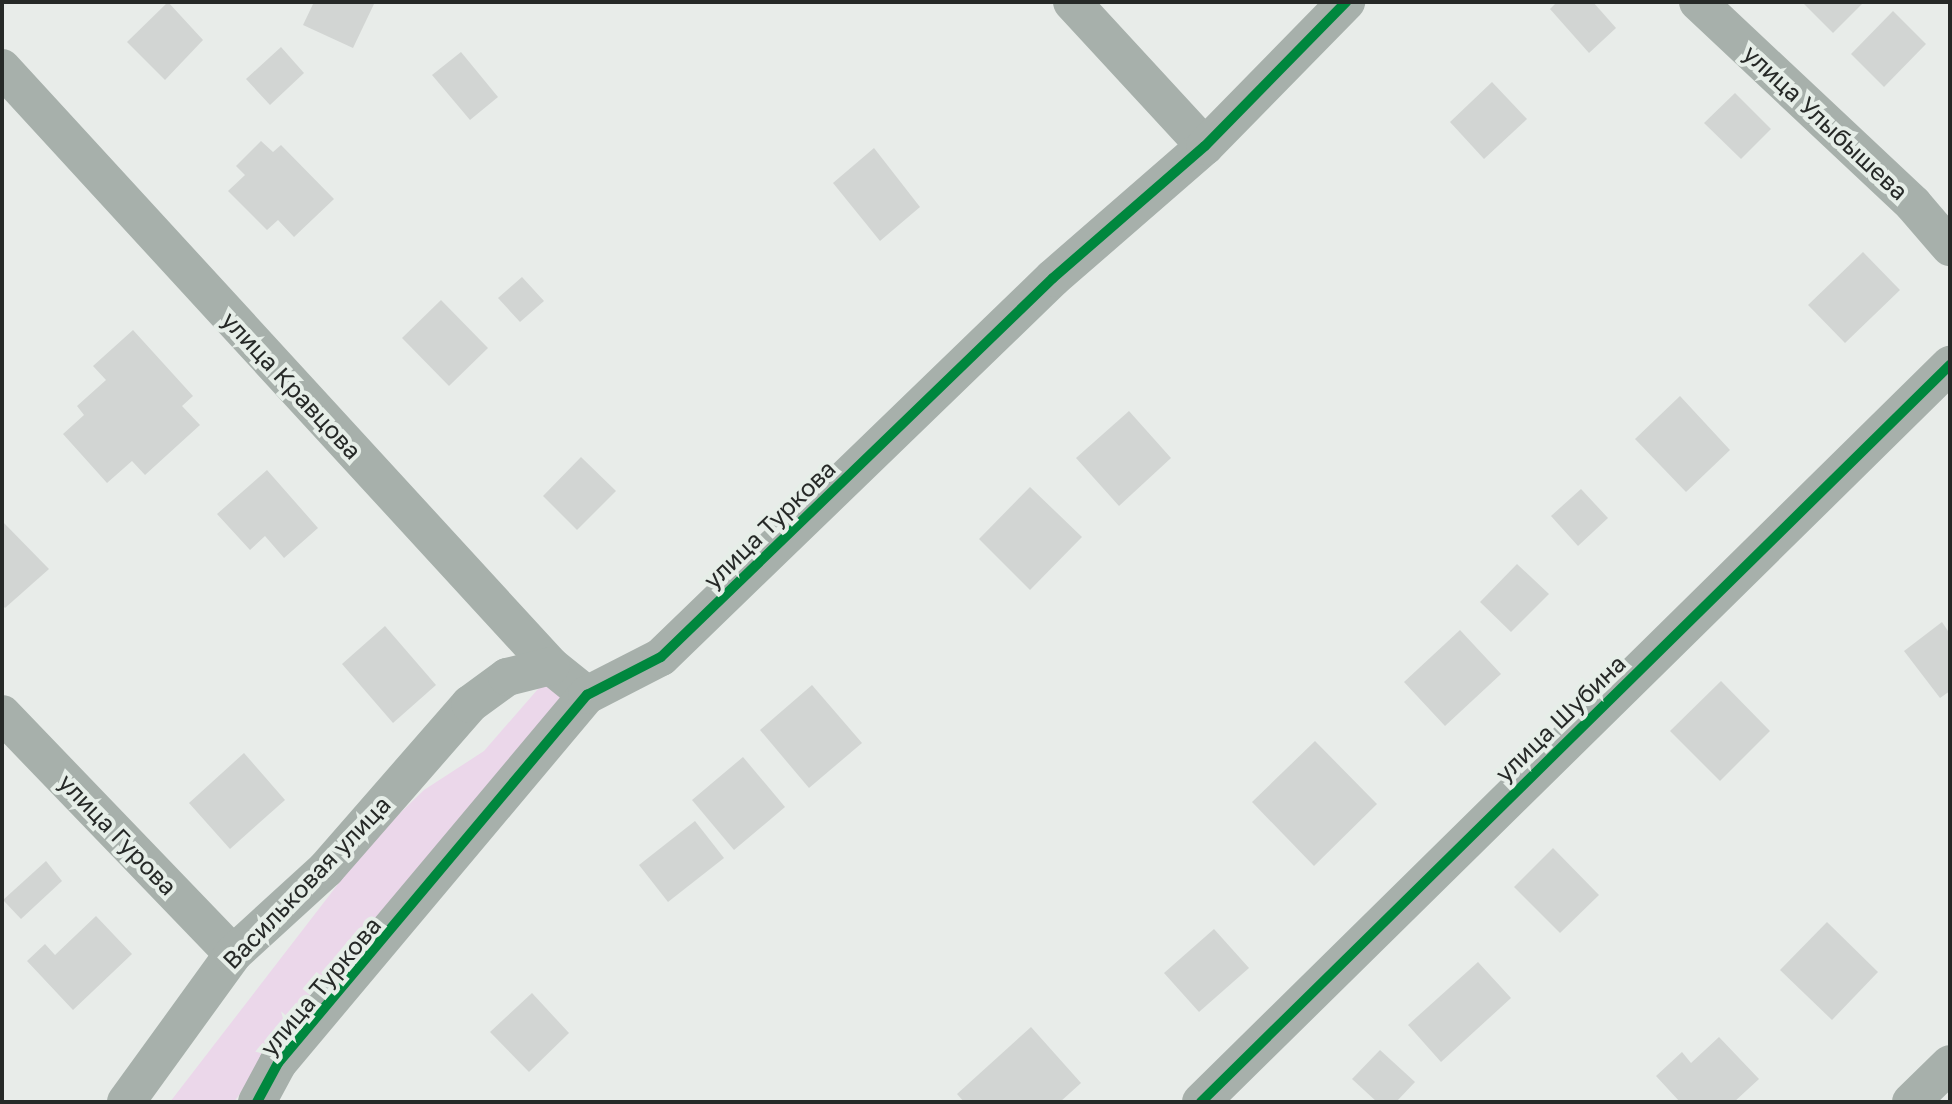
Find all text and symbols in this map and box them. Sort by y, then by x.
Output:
street label: улица Улыбышева [1738,38,1914,206]
street label: улица Кравцова [216,305,368,465]
street label: улица Туркова [697,454,841,594]
street label: улица Шубина [1489,649,1631,787]
street label: улица Гурова [53,767,183,901]
street label: Васильковая улица [216,790,396,974]
street label: улица Туркова [254,911,386,1061]

